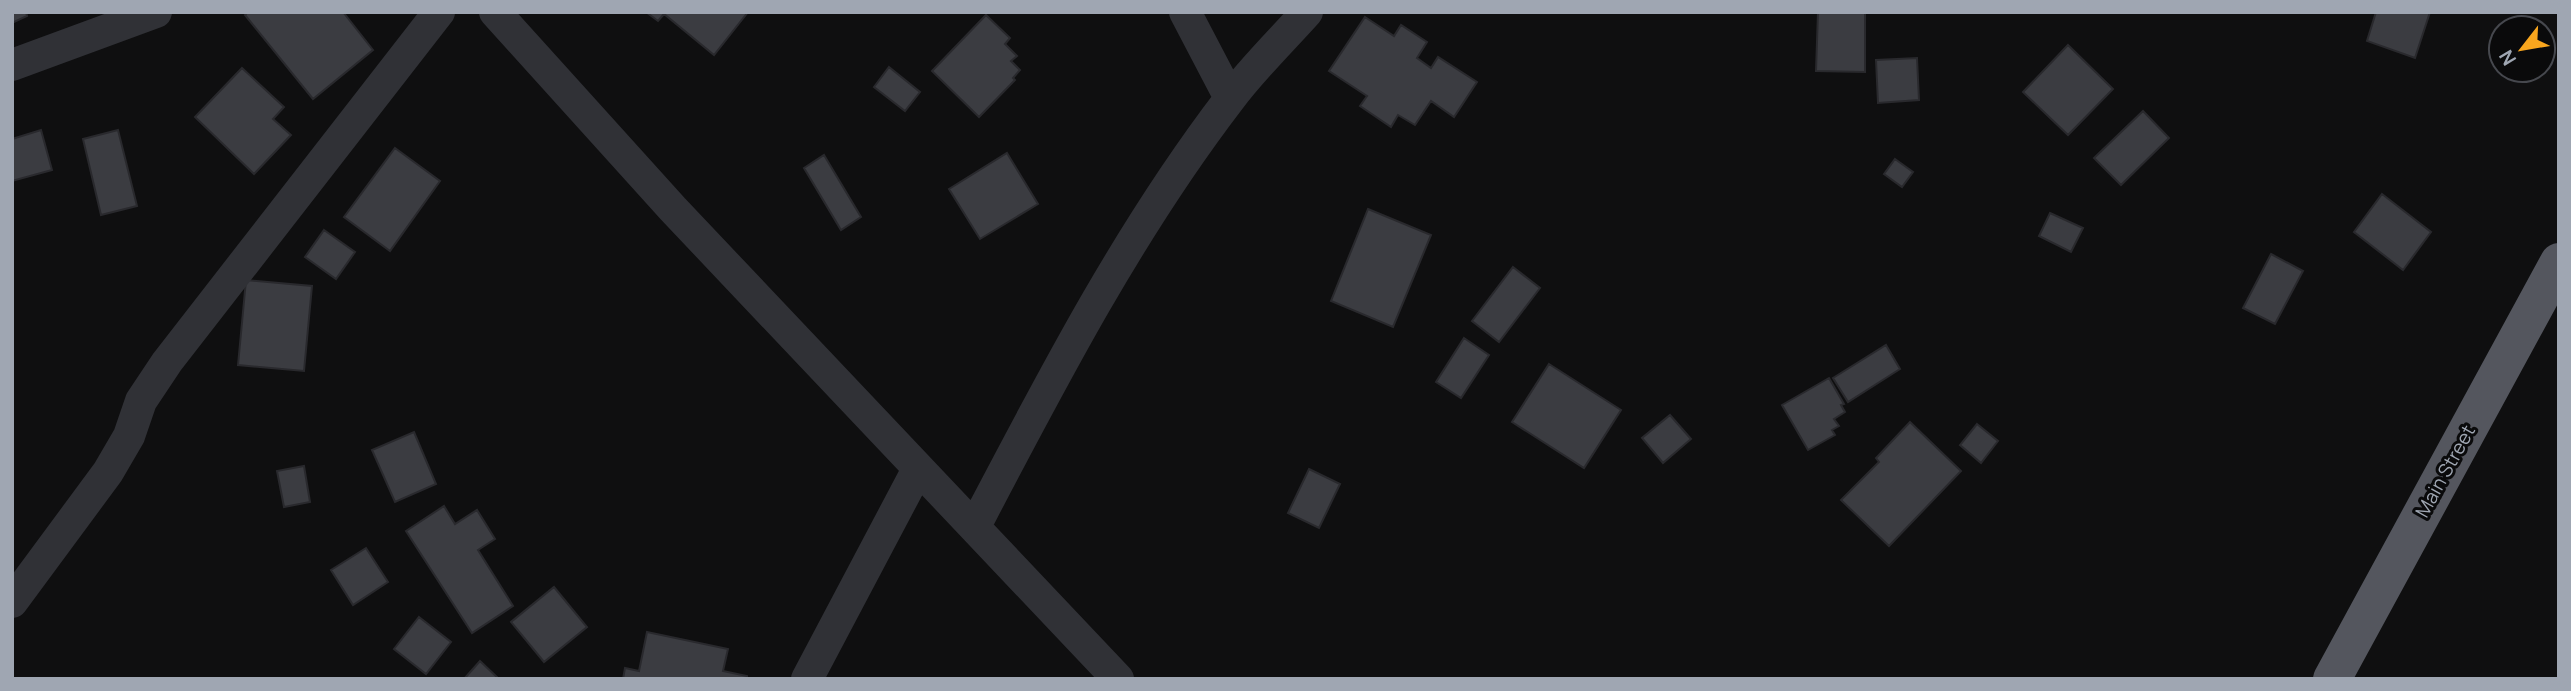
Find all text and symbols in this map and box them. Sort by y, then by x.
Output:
north arrow [2487,14,2557,84]
text: N [2493,45,2522,70]
street label: Main Street [2409,420,2481,522]

